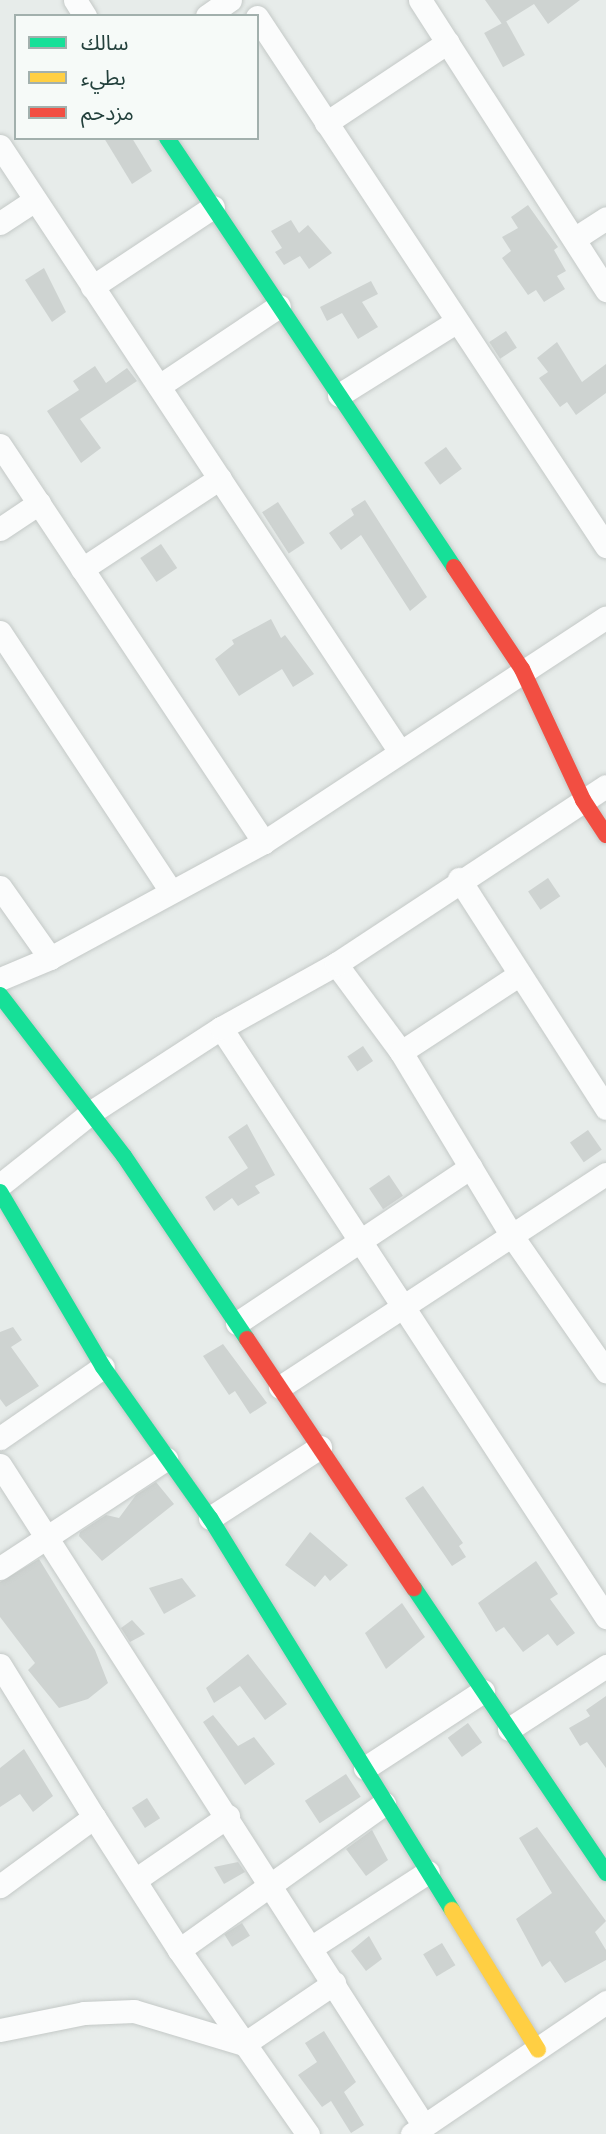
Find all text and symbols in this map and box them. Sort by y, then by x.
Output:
legend [14,14,259,140]
text: سالك [81,30,128,56]
text: بطيء [81,65,126,91]
text: مزدحم [81,100,134,126]

